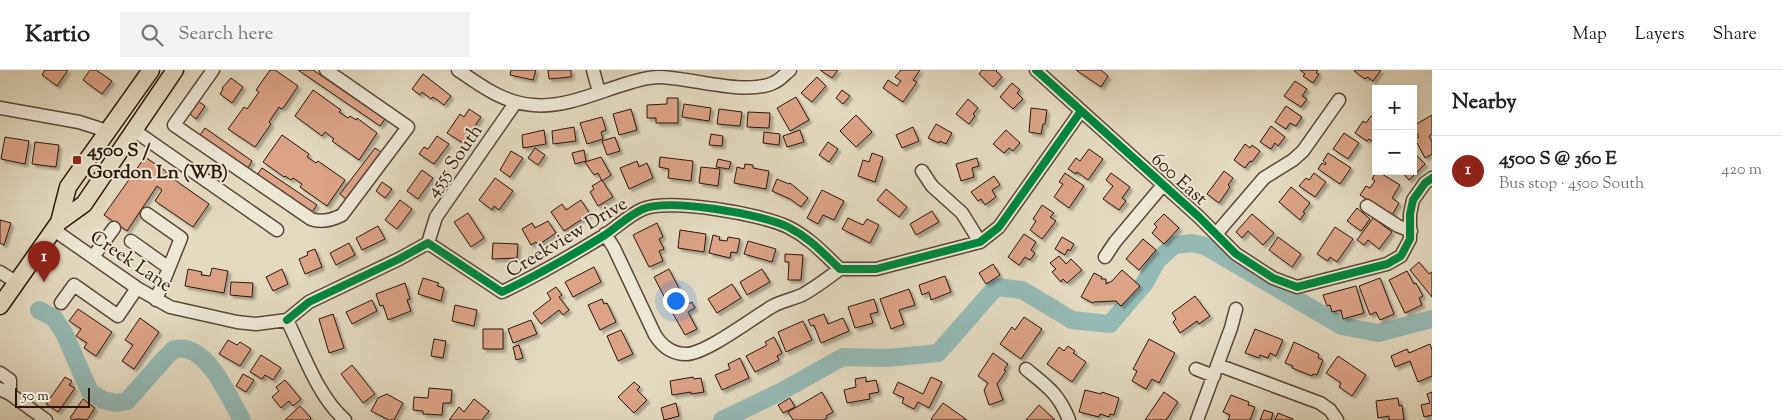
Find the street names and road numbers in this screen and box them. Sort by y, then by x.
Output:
street label: 4555 South [420,119,490,203]
street label: 600 East [1144,147,1213,213]
street label: Creekview Drive [501,191,633,285]
street label: Creek Lane [84,225,177,300]

